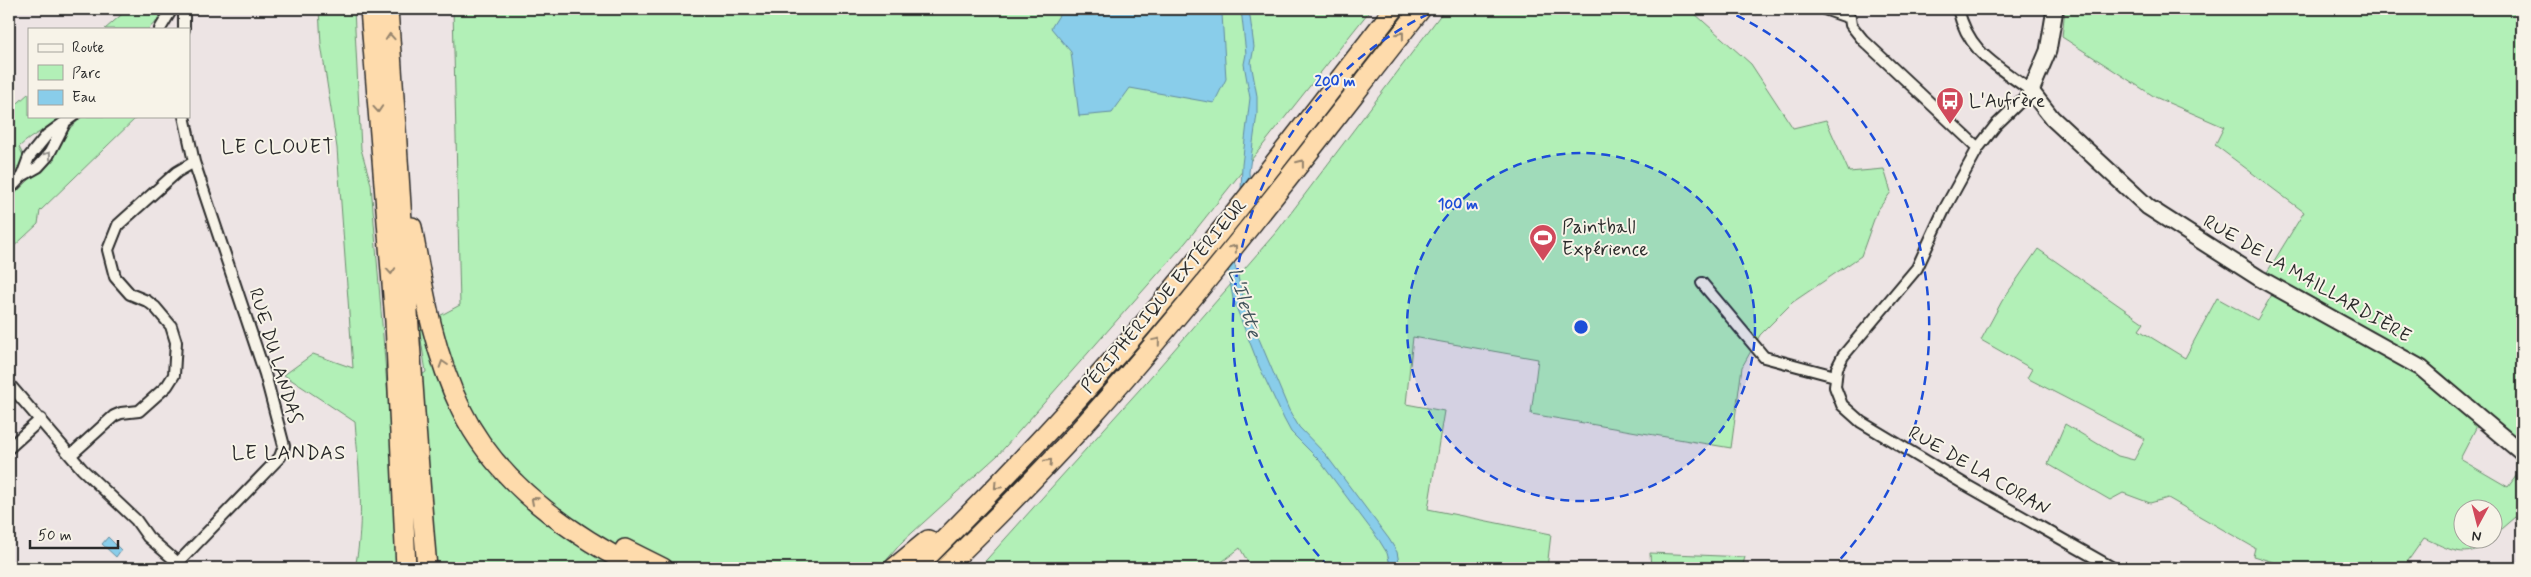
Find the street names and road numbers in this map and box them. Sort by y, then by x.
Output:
street label: PÉRIPHÉRIQUE EXTÉRIEUR [1074,193,1253,398]
street label: RUE DE LA MAILLARDIÈRE [2198,209,2416,349]
street label: RUE DU LANDAS [242,285,308,427]
street label: RUE DE LA CORAN [1904,420,2054,522]

